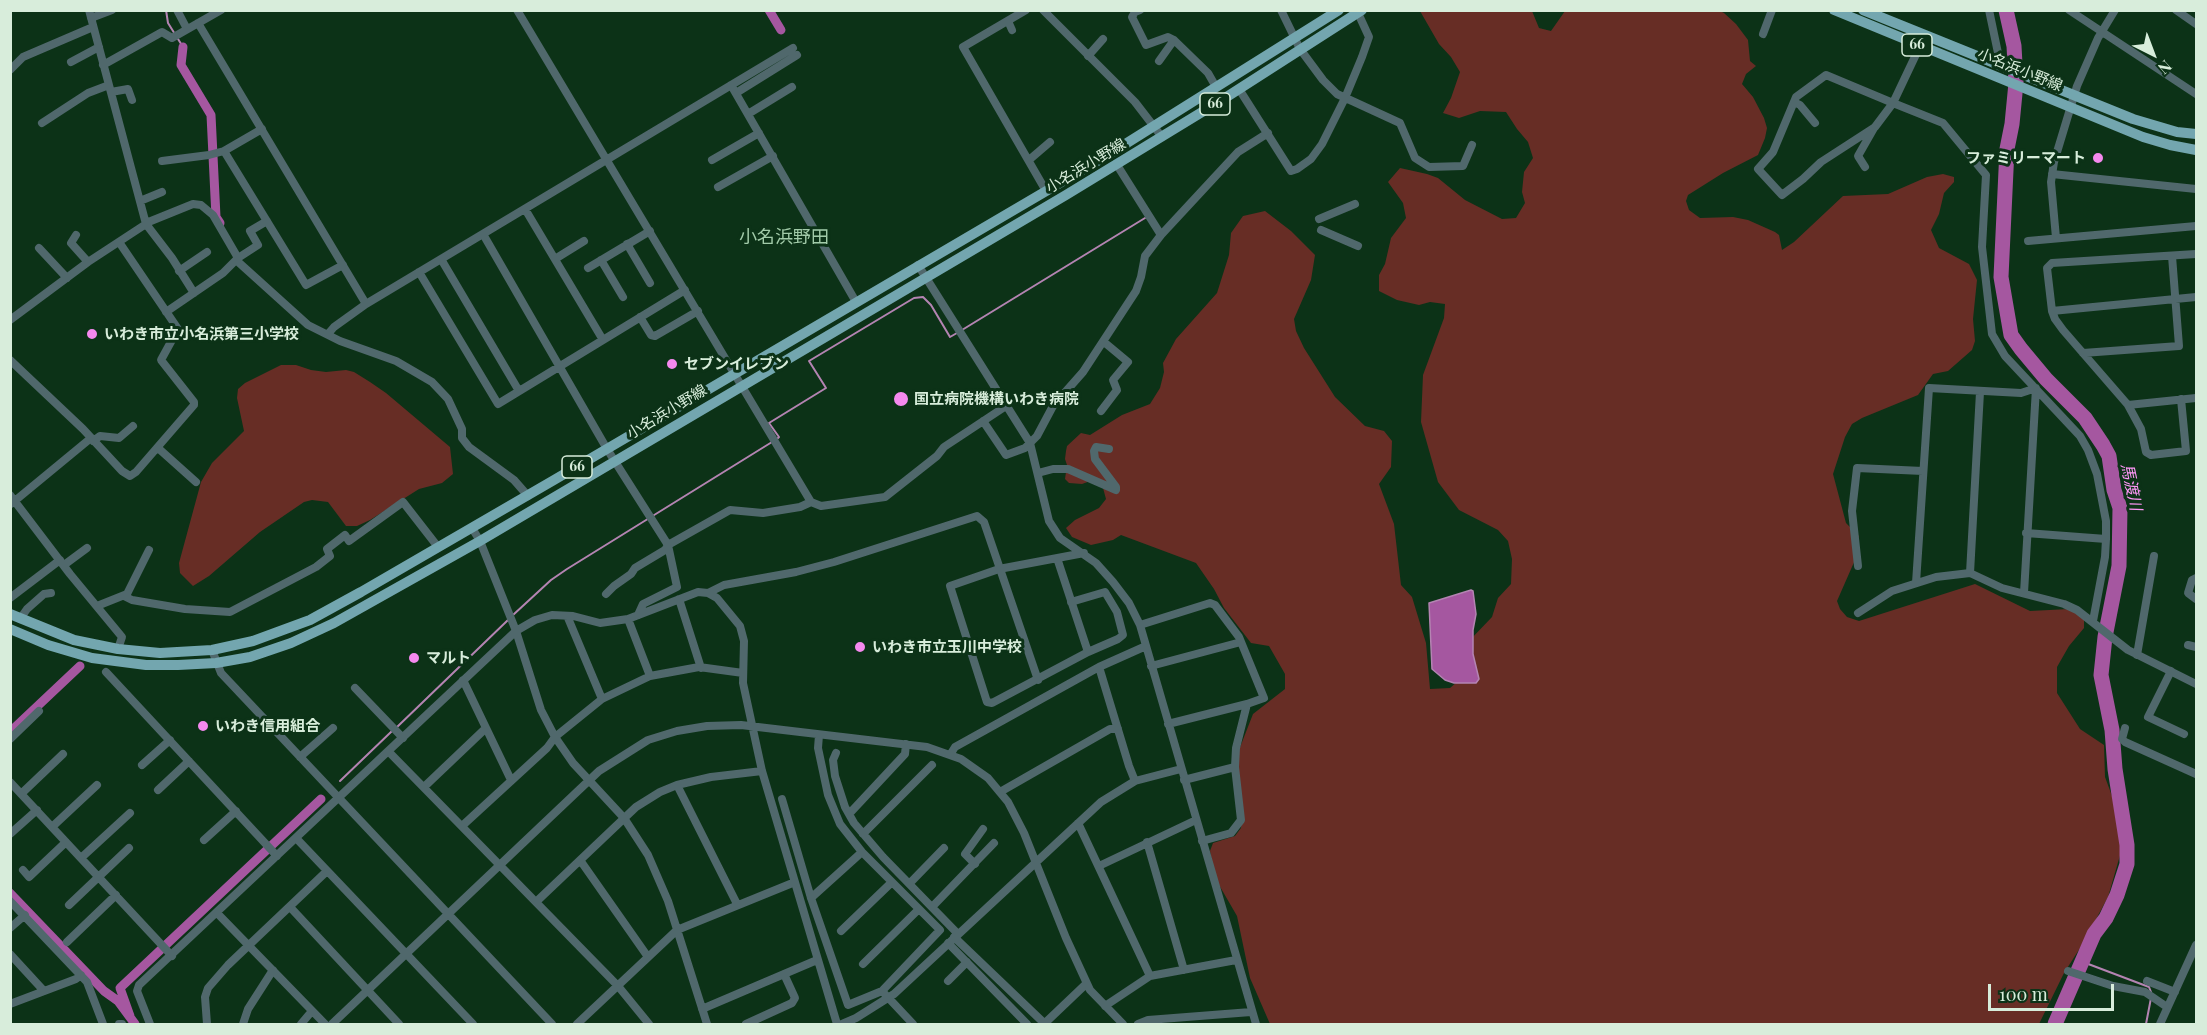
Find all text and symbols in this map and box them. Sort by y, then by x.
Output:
north arrow [2123,24,2183,84]
road number: 66 [1902,34,1932,56]
street label: 小名浜小野線 [1975,45,2065,95]
text: N [2154,56,2177,79]
road number: 66 [1200,93,1230,115]
street label: 小名浜小野線 [1043,135,1129,197]
place label: ファミリーマート [1966,149,2086,167]
marker: ファミリーマート [2091,151,2105,165]
district label: 小名浜野田 [739,226,829,248]
place label: いわき市立小名浜第三小学校 [104,325,299,343]
marker: いわき市立小名浜第三小学校 [85,327,99,341]
place label: セブンイレブン [684,355,789,373]
marker: セブンイレブン [665,357,679,371]
street label: 小名浜小野線 [624,381,710,443]
marker: 国立病院機構いわき病院 [892,390,910,408]
place label: 国立病院機構いわき病院 [914,390,1079,408]
road number: 66 [562,456,592,478]
water label: 馬渡川 [2117,462,2145,512]
place label: いわき市立玉川中学校 [872,638,1022,656]
marker: いわき市立玉川中学校 [853,640,867,654]
place label: マルト [426,649,471,667]
marker: マルト [407,651,421,665]
place label: いわき信用組合 [215,717,320,735]
marker: いわき信用組合 [196,719,210,733]
scale bar [1991,972,2117,1010]
text: 100 m [1999,982,2048,1006]

